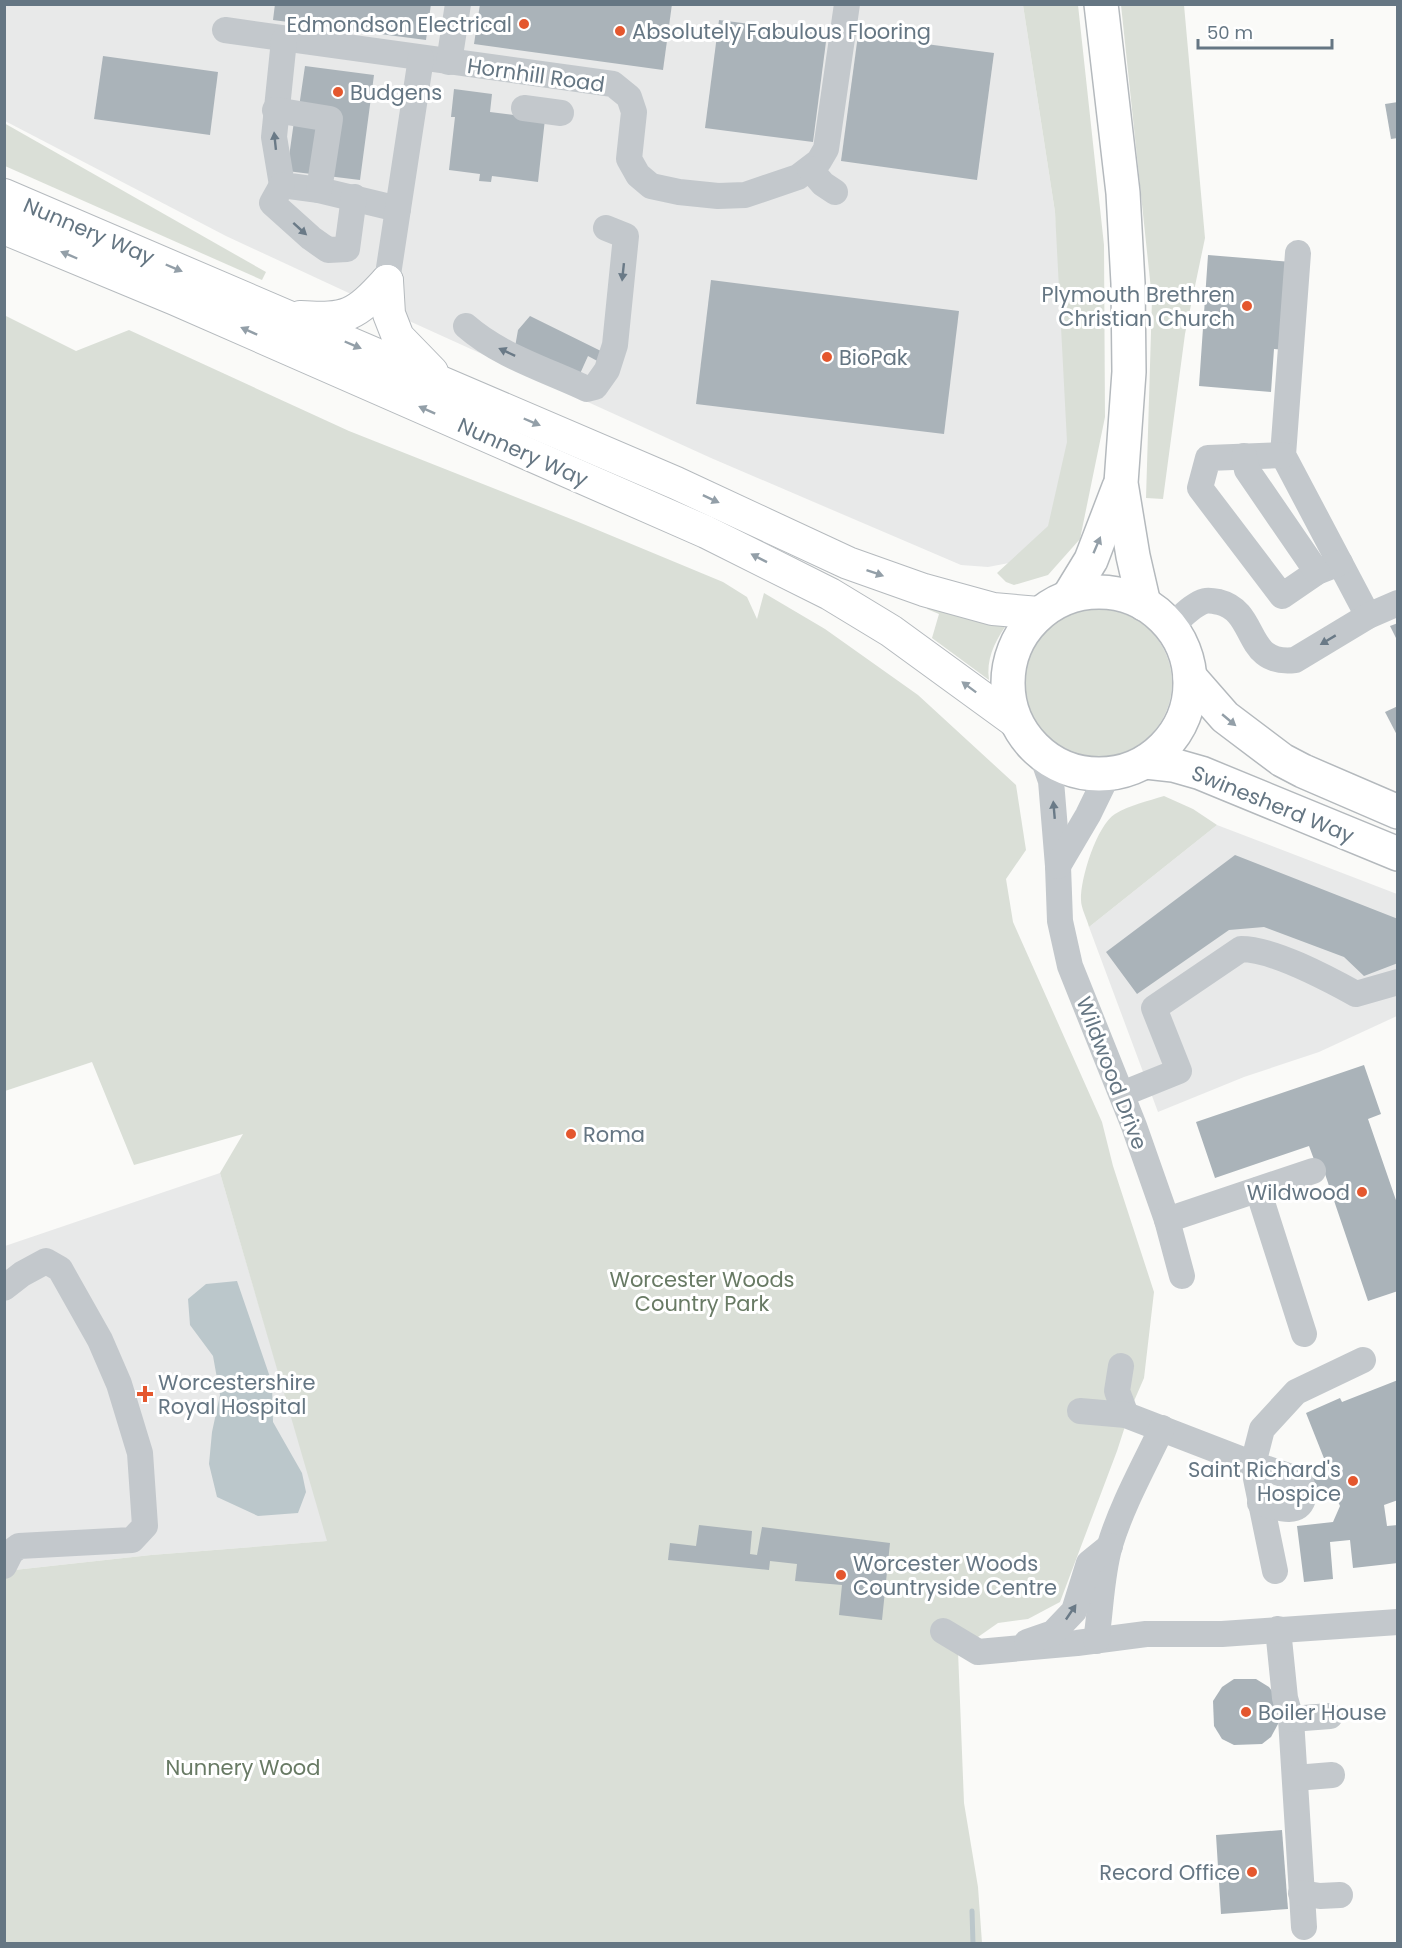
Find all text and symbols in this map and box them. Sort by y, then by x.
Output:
place label: Edmondson Electrical [286,10,512,39]
scale bar [1198,12,1332,50]
marker: Edmondson Electrical [517,17,531,31]
place label: Absolutely Fabulous Flooring [632,17,931,46]
text: 50 m [1207,20,1253,45]
marker: Absolutely Fabulous Flooring [613,24,627,38]
street label: Hornhill Road [465,51,607,99]
place label: Budgens [350,78,442,107]
marker: Budgens [331,85,345,99]
one-way arrow [270,132,280,151]
street label: Nunnery Way [19,190,159,272]
one-way arrow [292,222,307,235]
one-way arrow [60,250,78,260]
one-way arrow [165,263,183,273]
one-way arrow [618,263,628,282]
place label: Plymouth Brethren Christian Church [1042,280,1235,333]
marker: Plymouth Brethren Christian Church [1240,299,1254,313]
one-way arrow [240,327,257,336]
one-way arrow [344,341,362,351]
place label: BioPak [839,343,908,372]
one-way arrow [499,348,516,357]
marker: BioPak [820,350,834,364]
one-way arrow [419,405,436,414]
street label: Nunnery Way [453,410,593,494]
one-way arrow [524,417,542,427]
one-way arrow [703,495,720,504]
one-way arrow [1092,535,1102,553]
one-way arrow [750,553,767,563]
one-way arrow [866,568,884,578]
one-way arrow [1320,635,1336,646]
one-way arrow [962,681,978,693]
one-way arrow [1221,713,1236,726]
street label: Swinesherd Way [1187,758,1359,850]
one-way arrow [1049,800,1059,819]
street label: Wildwood Drive [1070,992,1154,1154]
place label: Roma [583,1120,645,1149]
marker: Roma [564,1127,578,1141]
place label: Wildwood [1247,1178,1350,1207]
marker: Wildwood [1355,1185,1369,1199]
park label: Worcester Woods Country Park [609,1265,795,1318]
place label: Worcestershire Royal Hospital [158,1368,315,1421]
marker: Worcestershire Royal Hospital [136,1385,154,1403]
place label: Saint Richard's Hospice [1188,1455,1341,1508]
marker: Saint Richard's Hospice [1346,1474,1360,1488]
place label: Worcester Woods Countryside Centre [853,1549,1057,1602]
marker: Worcester Woods Countryside Centre [834,1568,848,1582]
one-way arrow [1065,1604,1077,1620]
place label: Boiler House [1258,1698,1387,1727]
marker: Boiler House [1239,1705,1253,1719]
park label: Nunnery Wood [166,1753,320,1782]
place label: Record Office [1099,1858,1240,1887]
marker: Record Office [1245,1865,1259,1879]

